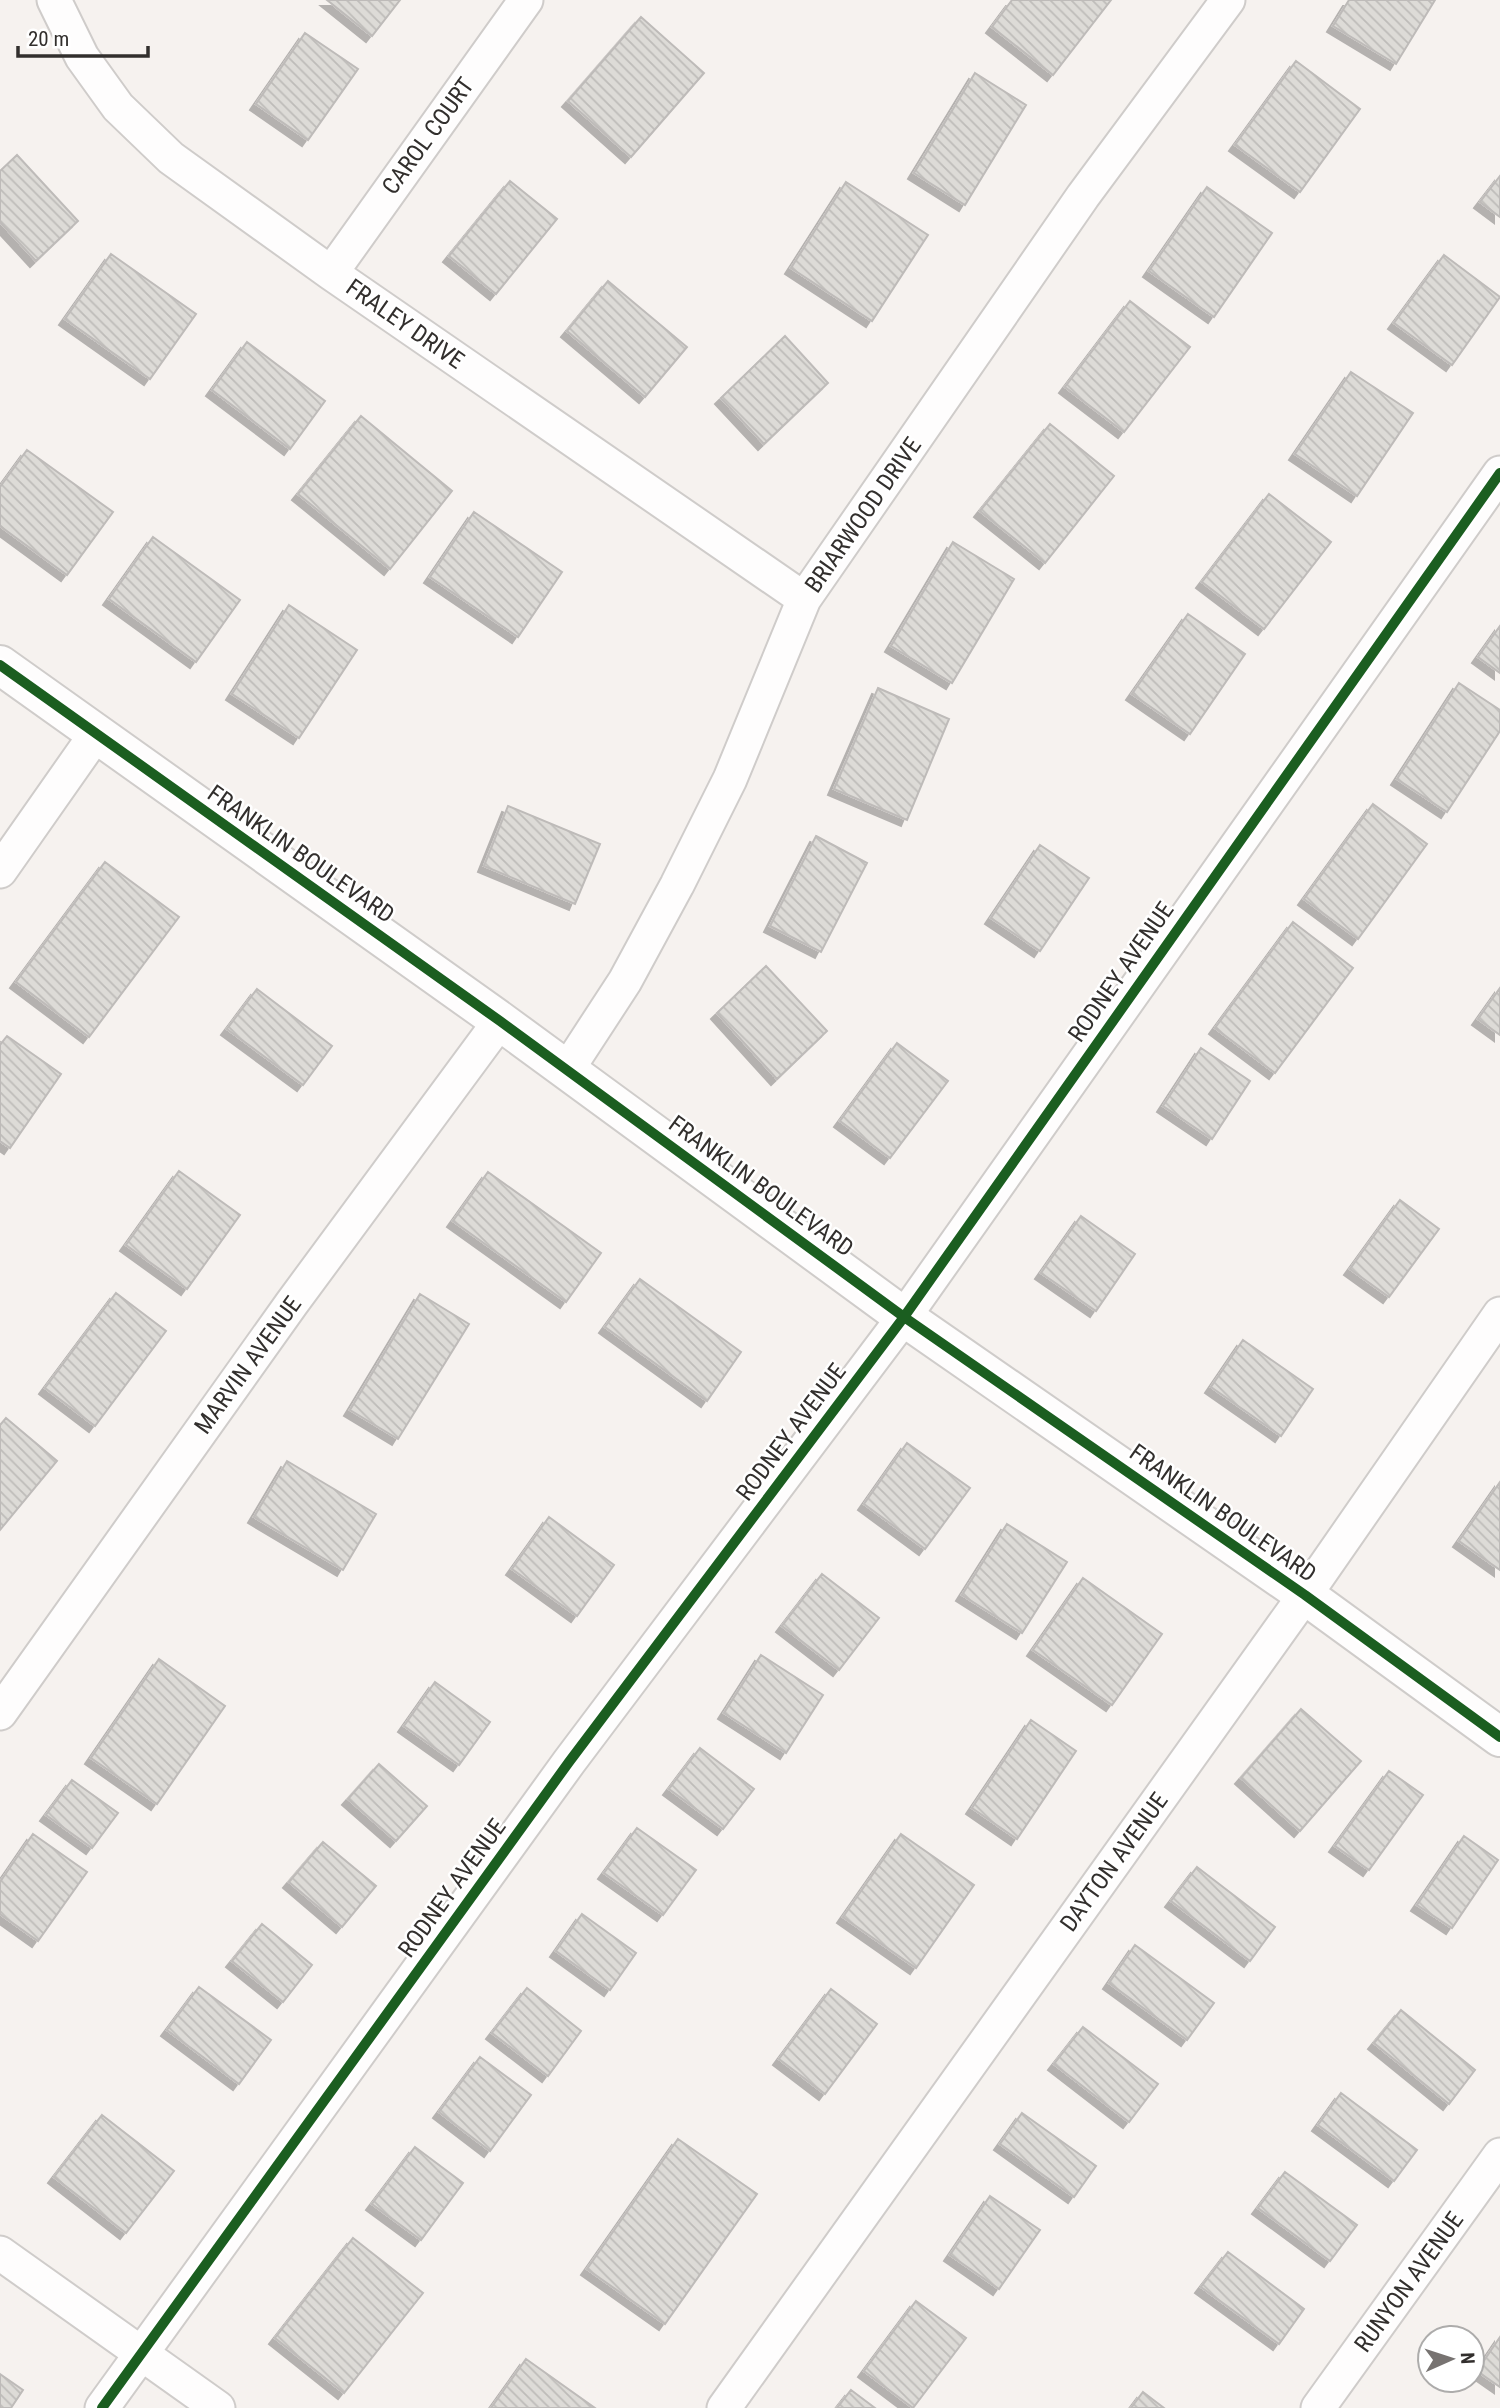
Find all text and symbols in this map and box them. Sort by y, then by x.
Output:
scale bar [18,14,147,58]
text: 20 m [28,27,69,51]
street label: CAROL COURT [376,72,480,200]
street label: FRALEY DRIVE [341,273,469,375]
street label: BRIARWOOD DRIVE [799,432,927,598]
street label: FRANKLIN BOULEVARD [202,779,400,929]
street label: RODNEY AVENUE [1062,897,1180,1047]
street label: FRANKLIN BOULEVARD [663,1110,859,1262]
street label: MARVIN AVENUE [189,1291,307,1439]
street label: RODNEY AVENUE [730,1358,852,1506]
street label: FRANKLIN BOULEVARD [1124,1438,1322,1588]
street label: DAYTON AVENUE [1054,1787,1174,1937]
street label: RODNEY AVENUE [392,1813,512,1963]
street label: RUNYON AVENUE [1348,2206,1470,2358]
north arrow [1416,2324,1486,2394]

